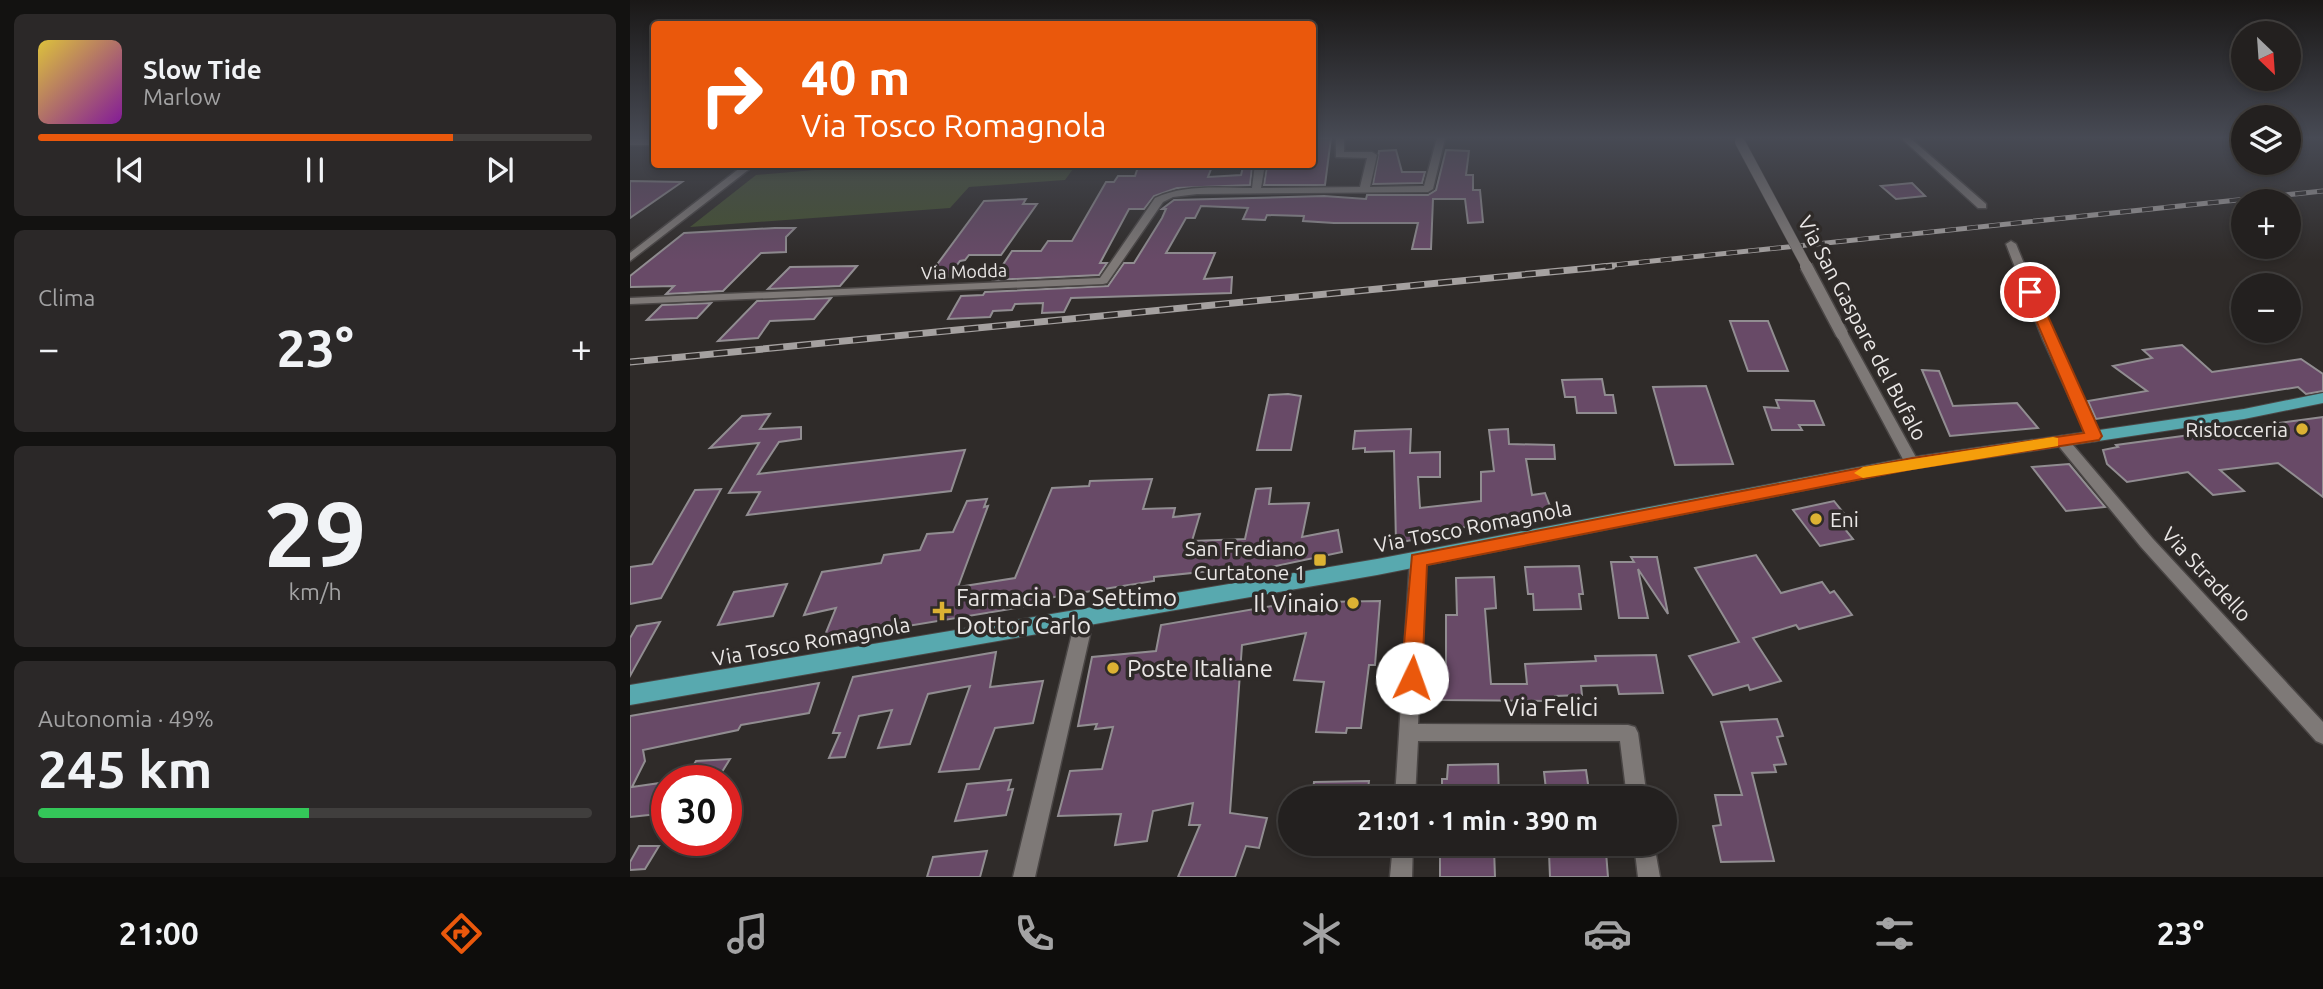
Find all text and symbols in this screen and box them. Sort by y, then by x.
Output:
north arrow [2231,21,2301,91]
map controls [2231,21,2301,343]
icon: right [686,49,777,140]
text: 40 m [801,49,910,104]
text: Slow Tide [143,55,262,84]
text: Marlow [143,84,221,109]
button: layers [2231,105,2301,175]
text: Via Tosco Romagnola [801,107,1107,143]
icon: previous [111,151,149,189]
icon: pause [296,151,334,189]
icon: next [481,151,519,189]
button: + [2231,189,2301,259]
street label: Via San Gaspare del Bufalo [1794,212,1932,444]
street label: Via Modda [921,260,1007,282]
pin [2000,262,2060,322]
icon: arrive [2011,273,2049,311]
button: − [2231,273,2301,343]
text: Clima [38,285,95,310]
text: 23° [276,319,354,377]
text: − [38,327,59,369]
text: + [571,327,592,369]
place label: Ristocceria [2185,417,2288,441]
marker: Ristocceria [2294,421,2310,437]
text: 29 [264,482,366,584]
street label: Via Tosco Romagnola [1372,495,1574,557]
place label: Eni [1830,507,1859,531]
marker: Eni [1808,511,1824,527]
street label: Via Stradello [2157,522,2257,626]
place label: San Frediano Curtatone 1 [1185,536,1306,584]
marker: San Frediano Curtatone 1 [1312,552,1328,568]
text: km/h [288,579,342,604]
place label: Farmacia Da Settimo Dottor Carlo [956,584,1177,639]
place label: Il Vinaio [1253,590,1339,617]
marker: Il Vinaio [1345,595,1361,611]
marker: Farmacia Da Settimo Dottor Carlo [934,603,950,619]
street label: Via Tosco Romagnola [710,612,912,670]
position arrow [1375,641,1449,715]
place label: Poste Italiane [1127,655,1273,682]
marker: Poste Italiane [1105,660,1121,676]
street label: Via Felici [1504,694,1598,721]
text: Autonomia · 49% [38,706,214,731]
text: 245 km [38,740,212,798]
speed limit sign: 30 [651,765,742,856]
text: 21:01 · 1 min · 390 m [1357,806,1598,835]
icon: directions [437,909,486,958]
icon: music [723,909,772,958]
icon: phone [1010,909,1059,958]
icon: climate [1297,909,1346,958]
icon: car [1583,909,1632,958]
icon: filters [1870,909,1919,958]
text: 21:00 [119,915,199,951]
text: 23° [2157,915,2204,951]

